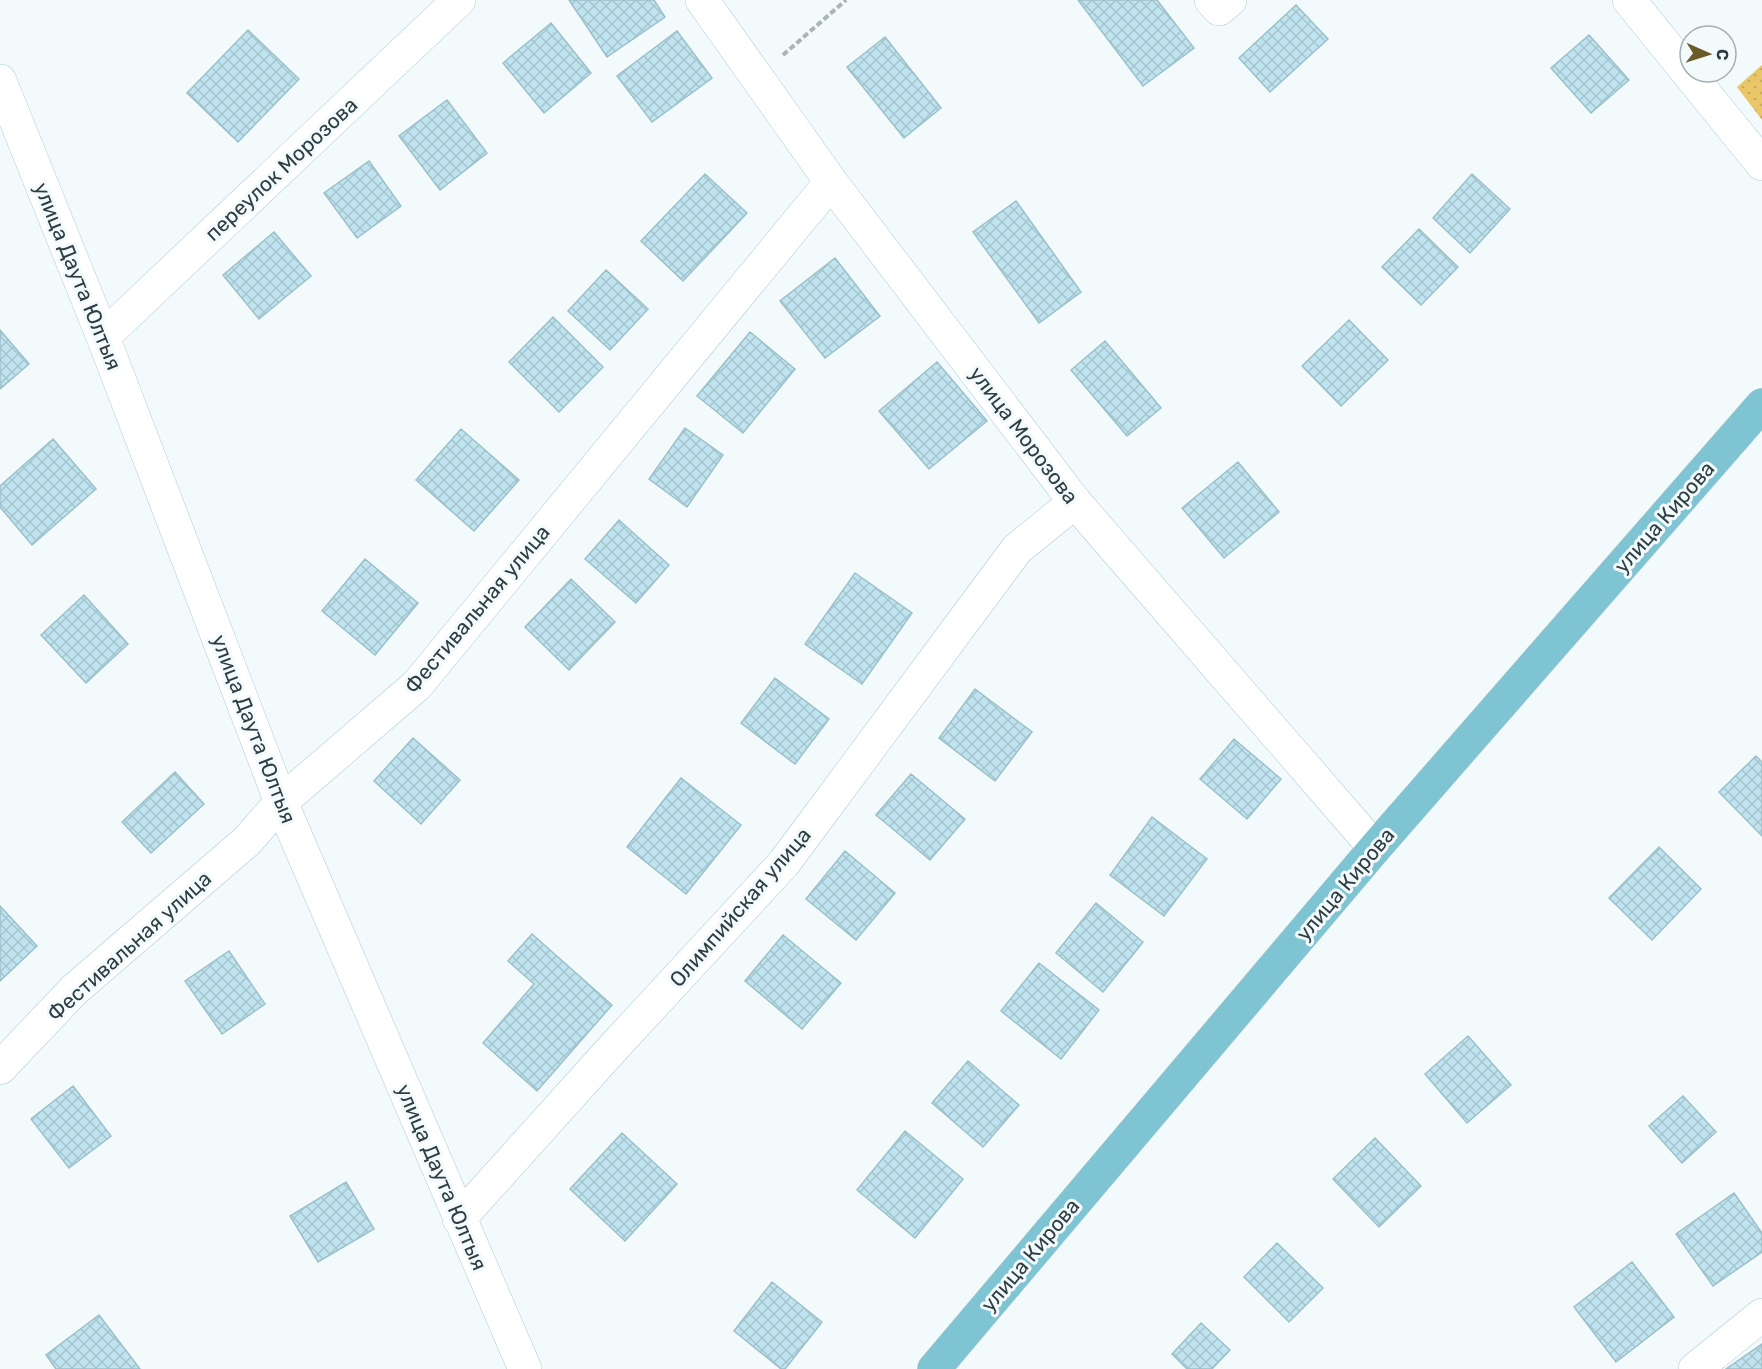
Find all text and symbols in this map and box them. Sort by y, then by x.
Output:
north arrow [1678,24,1738,84]
text: С [1713,49,1732,61]
street label: переулок Морозова [200,92,362,246]
street label: улица Даута Юлтыя [29,179,127,373]
street label: улица Морозова [964,362,1084,508]
street label: улица Кирова [1609,456,1719,578]
street label: Фестивальная улица [399,520,555,698]
street label: улица Даута Юлтыя [207,631,301,827]
street label: Олимпийская улица [664,822,816,992]
street label: улица Кирова [1291,822,1399,946]
street label: Фестивальная улица [42,866,216,1026]
street label: улица Даута Юлтыя [391,1080,493,1274]
street label: улица Кирова [976,1193,1084,1317]

